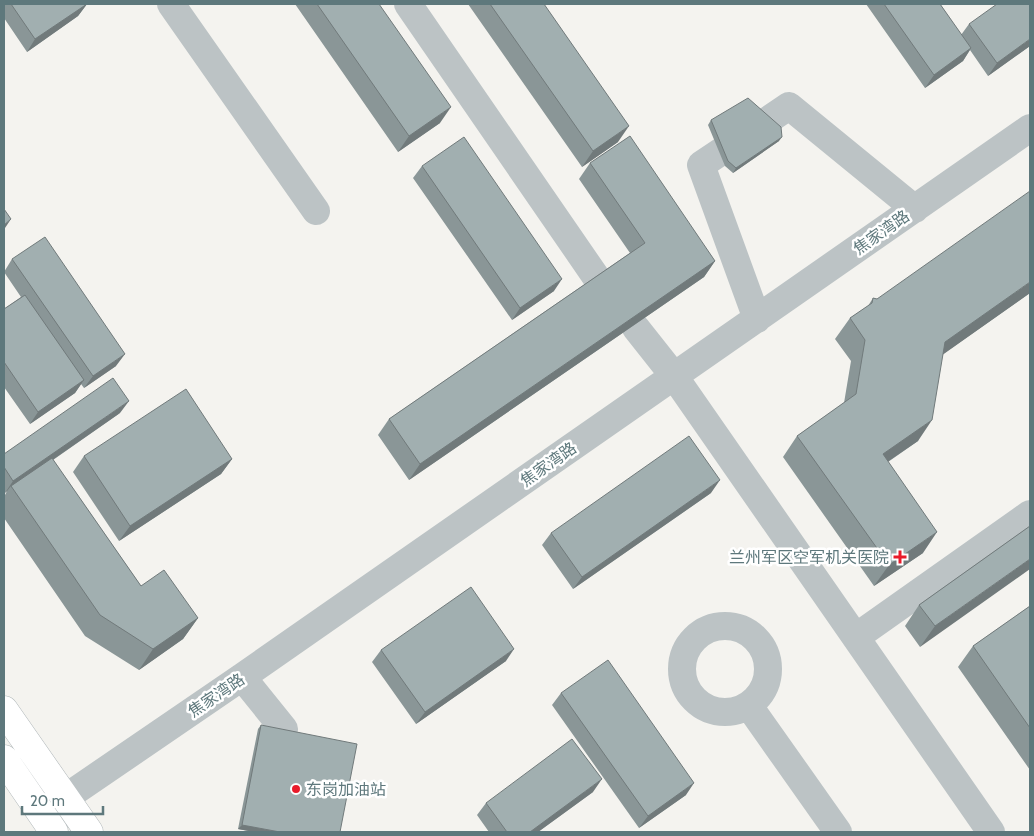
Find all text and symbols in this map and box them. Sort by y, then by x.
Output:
street label: 焦家湾路 [850,206,913,259]
street label: 焦家湾路 [517,438,580,491]
place label: 兰州军区空军机关医院 [729,548,889,567]
marker: 兰州军区空军机关医院 [893,550,907,564]
street label: 焦家湾路 [184,670,248,721]
place label: 东岗加油站 [306,780,386,799]
marker: 东岗加油站 [290,783,302,795]
scale bar [22,784,104,816]
text: 20 m [30,792,65,810]

